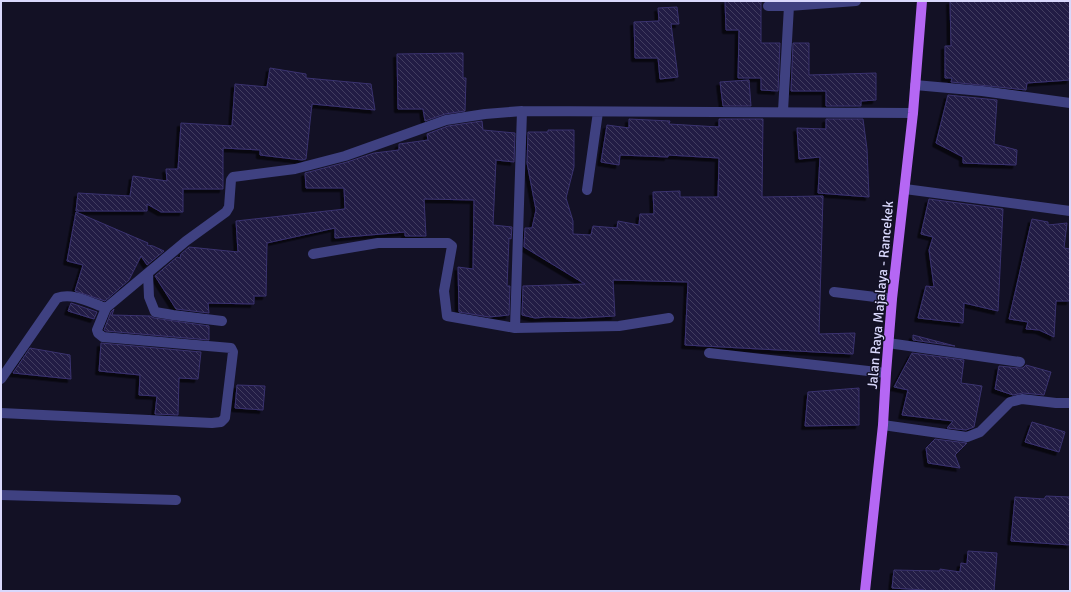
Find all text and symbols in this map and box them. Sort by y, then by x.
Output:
street label: Jalan Raya Majalaya - Rancekek [864,200,897,390]

